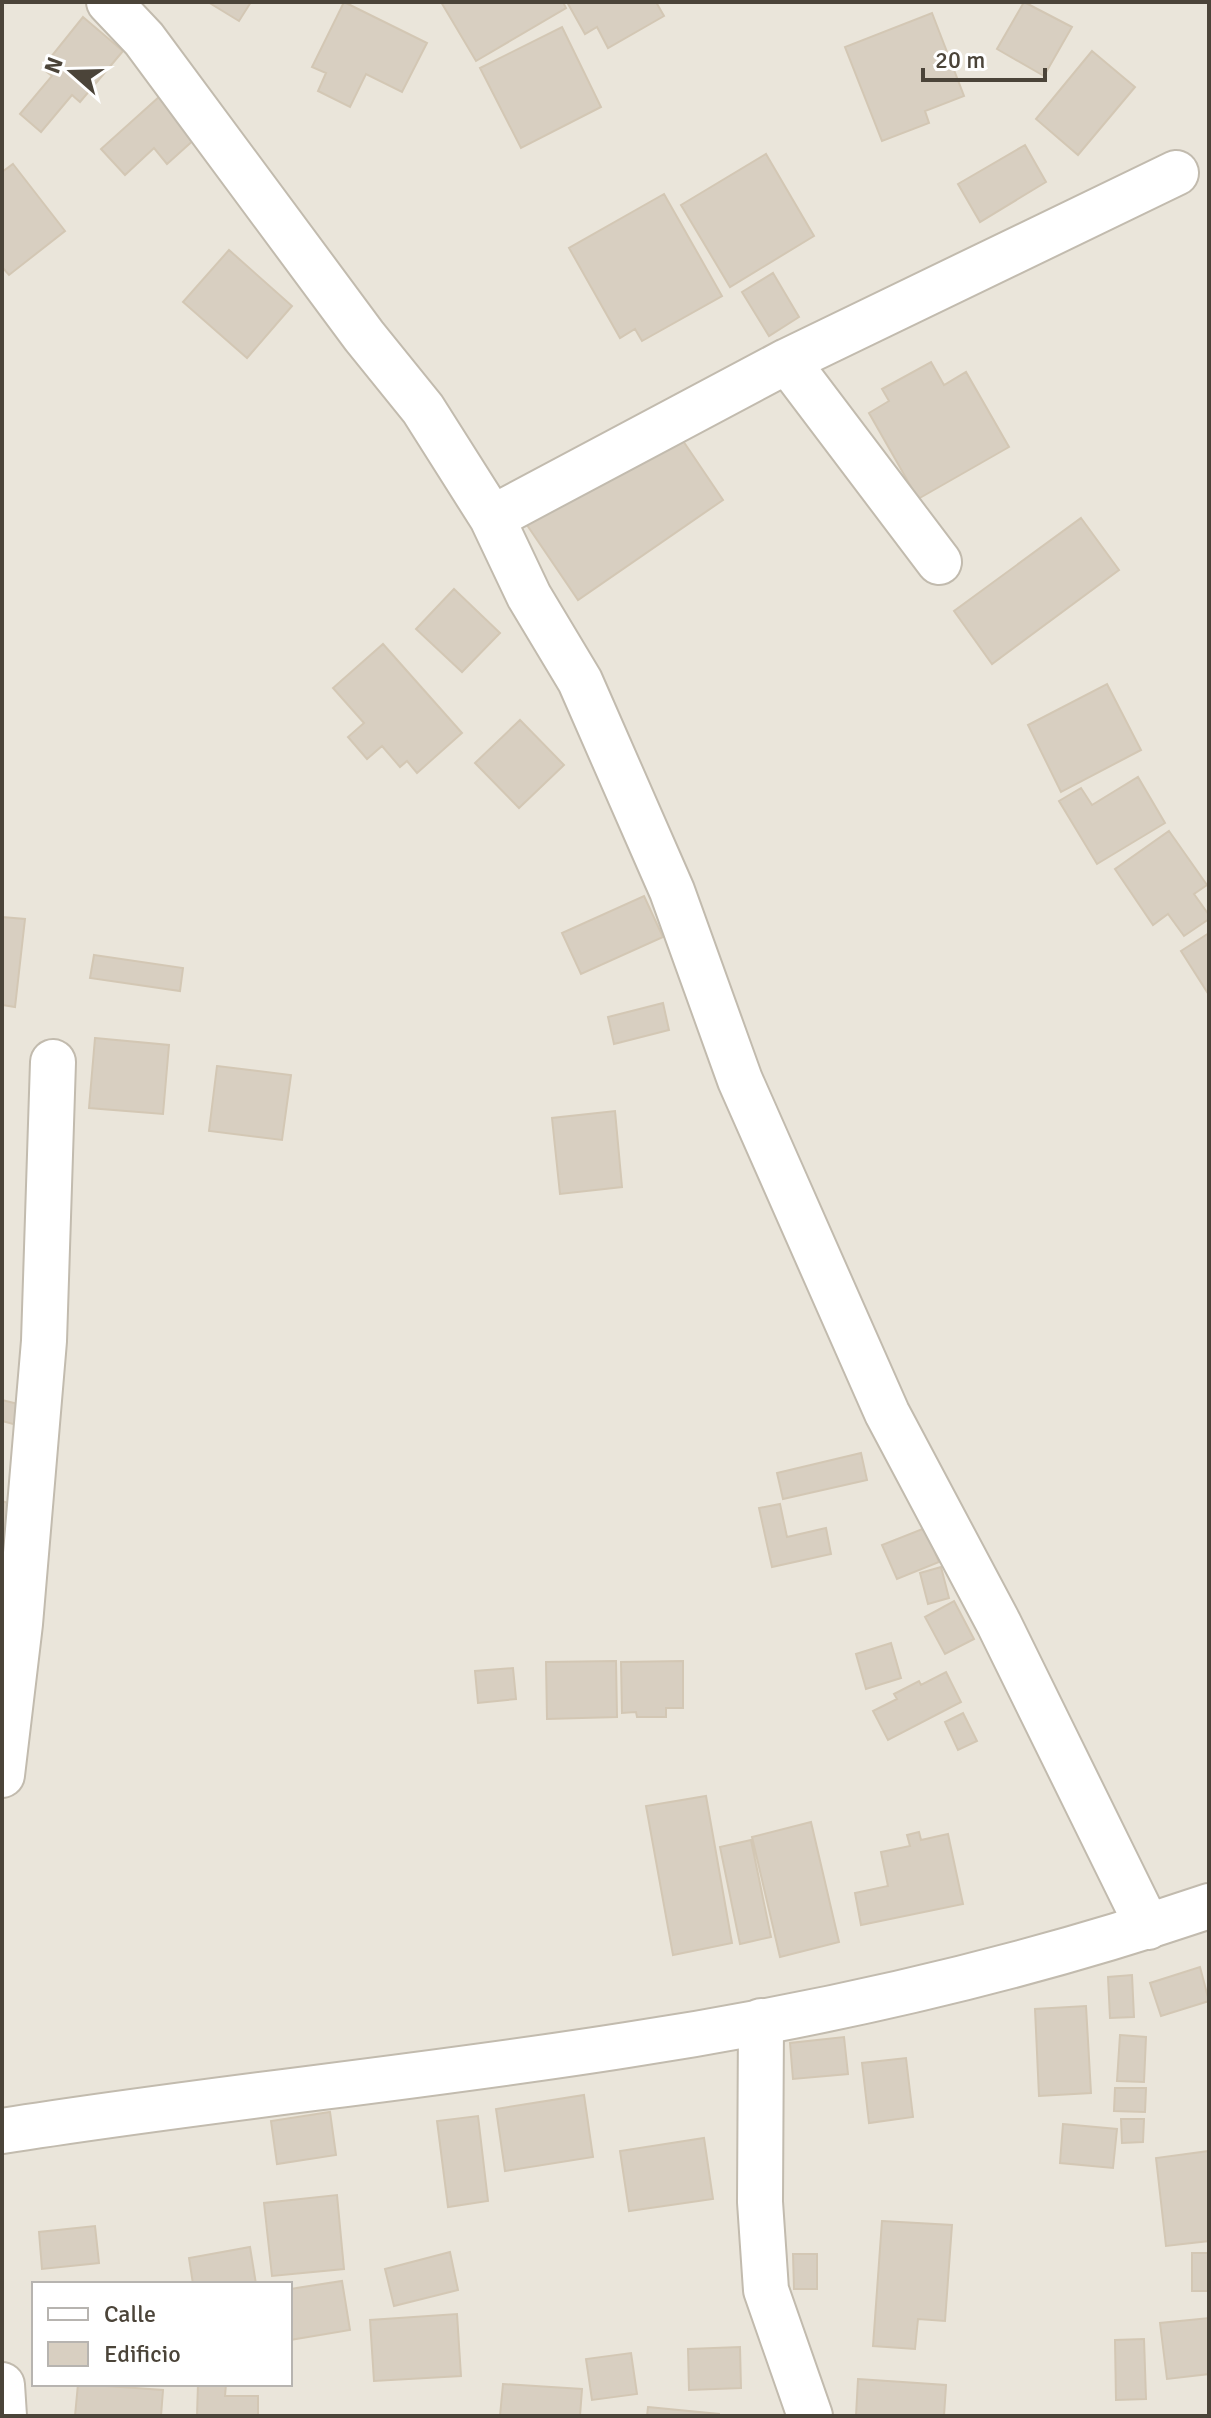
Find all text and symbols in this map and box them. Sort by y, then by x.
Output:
north arrow [32,32,112,112]
scale bar [923,32,1045,82]
text: 20 m [935,45,985,75]
text: N [38,54,69,77]
legend [32,2282,292,2386]
text: Calle [104,2299,156,2329]
text: Edificio [104,2339,181,2369]

